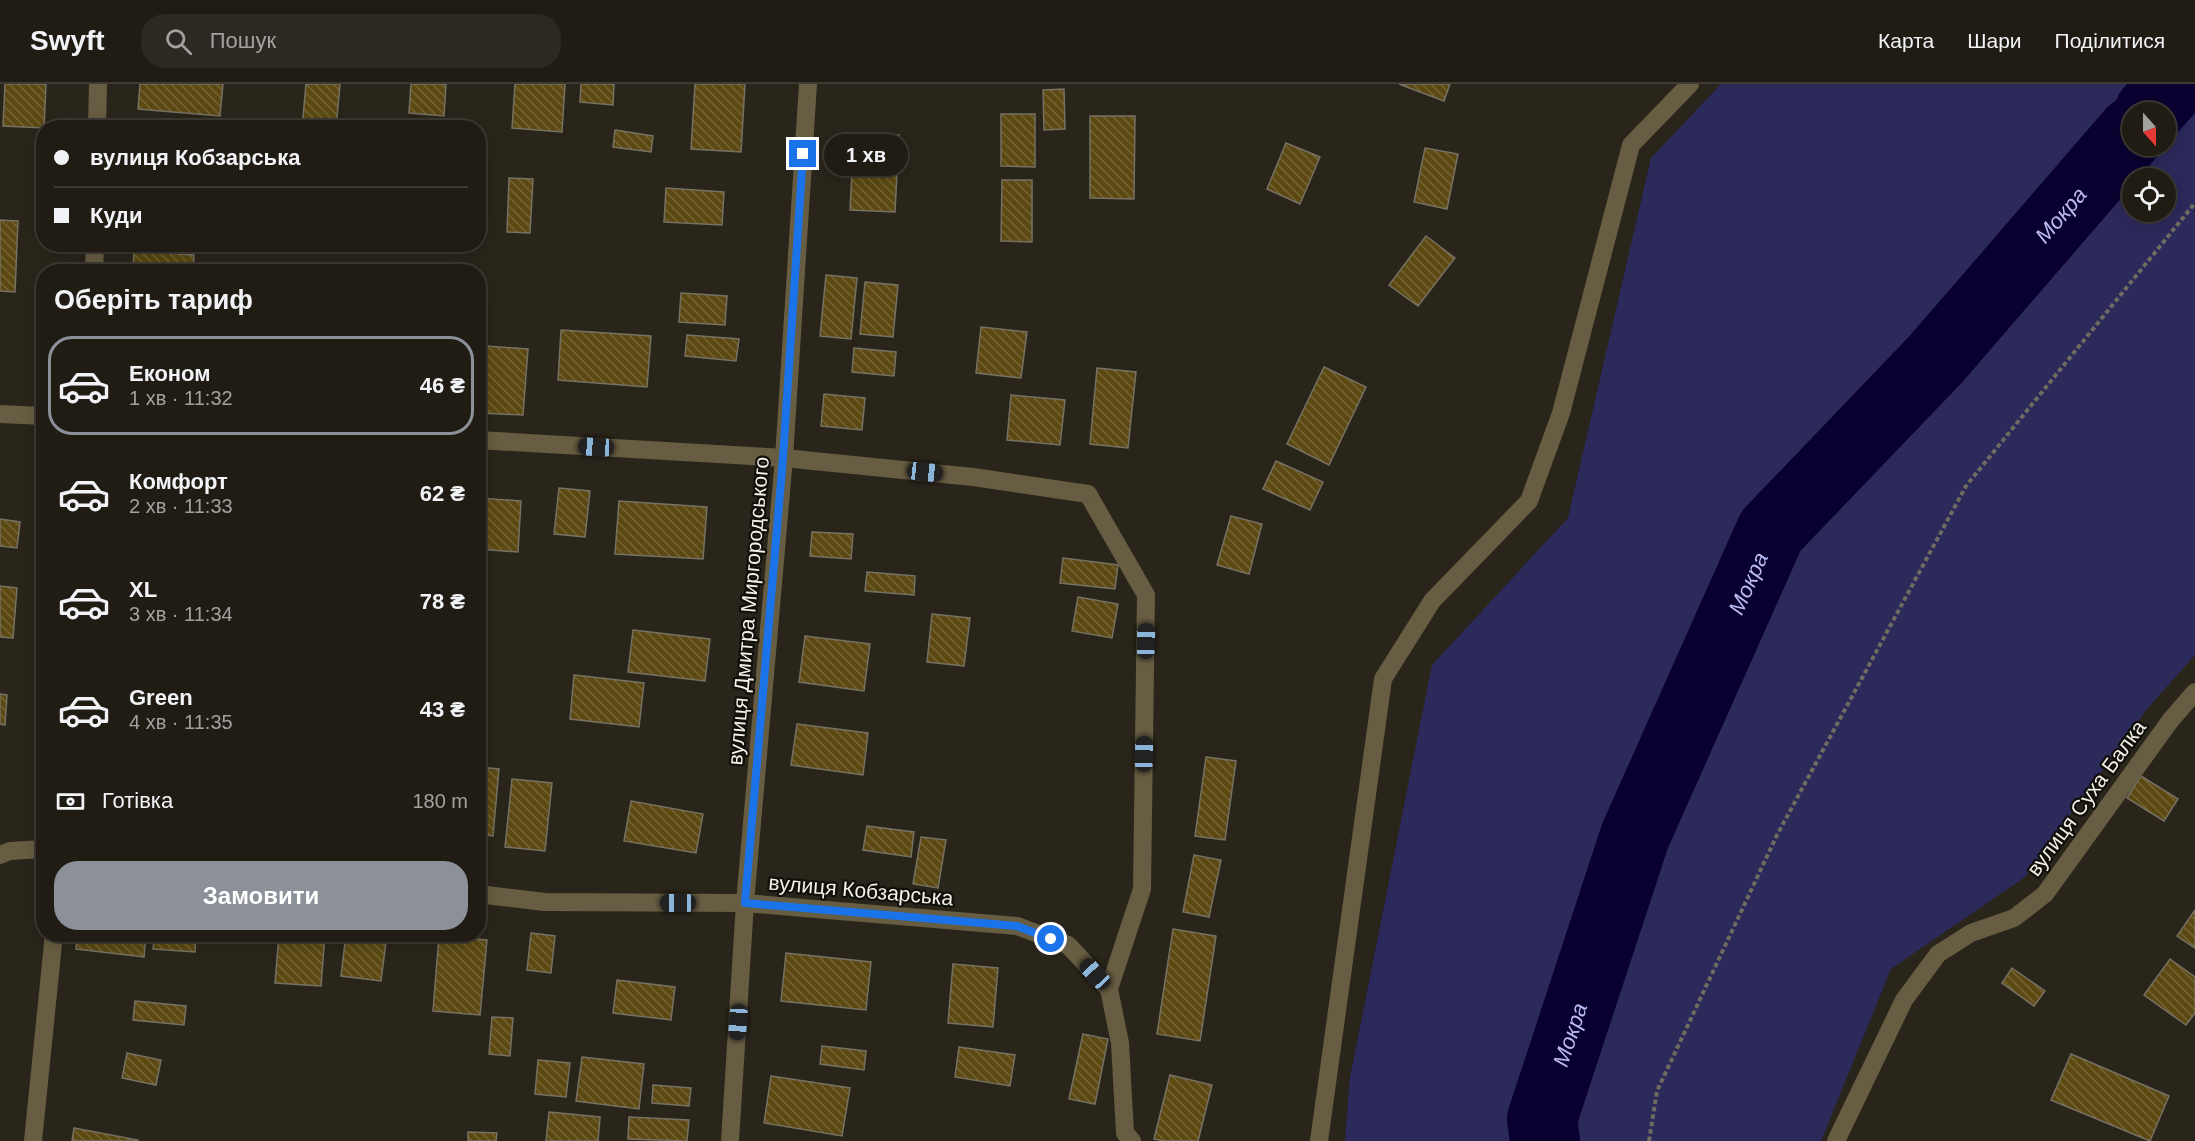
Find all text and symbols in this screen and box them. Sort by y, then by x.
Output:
search box [141,14,561,68]
text: Swyft [30,25,105,56]
icon: search [162,25,195,58]
text: Пошук [210,28,276,53]
text: Карта [1878,29,1934,52]
text: Шари [1967,29,2022,52]
text: Поділитися [2055,29,2165,52]
north arrow [2122,102,2176,156]
map controls [2122,102,2176,222]
callout: 1 хв [824,133,908,175]
route end [789,140,816,167]
text: 1 хв [846,144,886,166]
text: вулиця Кобзарська [90,145,300,170]
button: locate [2122,168,2176,222]
water label: Мокра [2030,182,2091,248]
text: Куди [90,203,143,228]
text: Оберіть тариф [54,285,253,315]
icon: car [57,359,111,413]
text: Економ [129,361,211,386]
text: 46 ₴ [420,373,465,398]
text: 1 хв · 11:32 [129,387,233,409]
car [578,437,614,457]
street label: вулиця Дмитра Миргородського [723,456,773,766]
car [906,461,944,483]
icon: car [57,467,111,521]
text: Комфорт [129,469,228,494]
text: 62 ₴ [420,481,465,506]
text: 2 хв · 11:33 [129,495,233,517]
water label: Мокра [1723,548,1773,618]
icon: car [57,575,111,629]
text: XL [129,577,157,602]
text: 78 ₴ [420,589,465,614]
text: 3 хв · 11:34 [129,603,233,625]
car [1137,623,1155,659]
icon: car [57,683,111,737]
text: Green [129,685,193,710]
text: 43 ₴ [420,697,465,722]
text: 4 хв · 11:35 [129,711,233,733]
street label: вулиця Суха Балка [2022,716,2150,880]
car [1135,736,1153,772]
icon: cash [54,785,87,818]
text: Готівка [102,788,173,813]
text: 180 m [412,790,468,812]
button: Замовити [54,861,468,930]
street label: вулиця Кобзарська [768,870,955,910]
car [660,894,696,912]
route start [1037,925,1064,952]
car [1076,955,1114,993]
water label: Мокра [1548,1000,1592,1070]
car [728,1003,748,1041]

